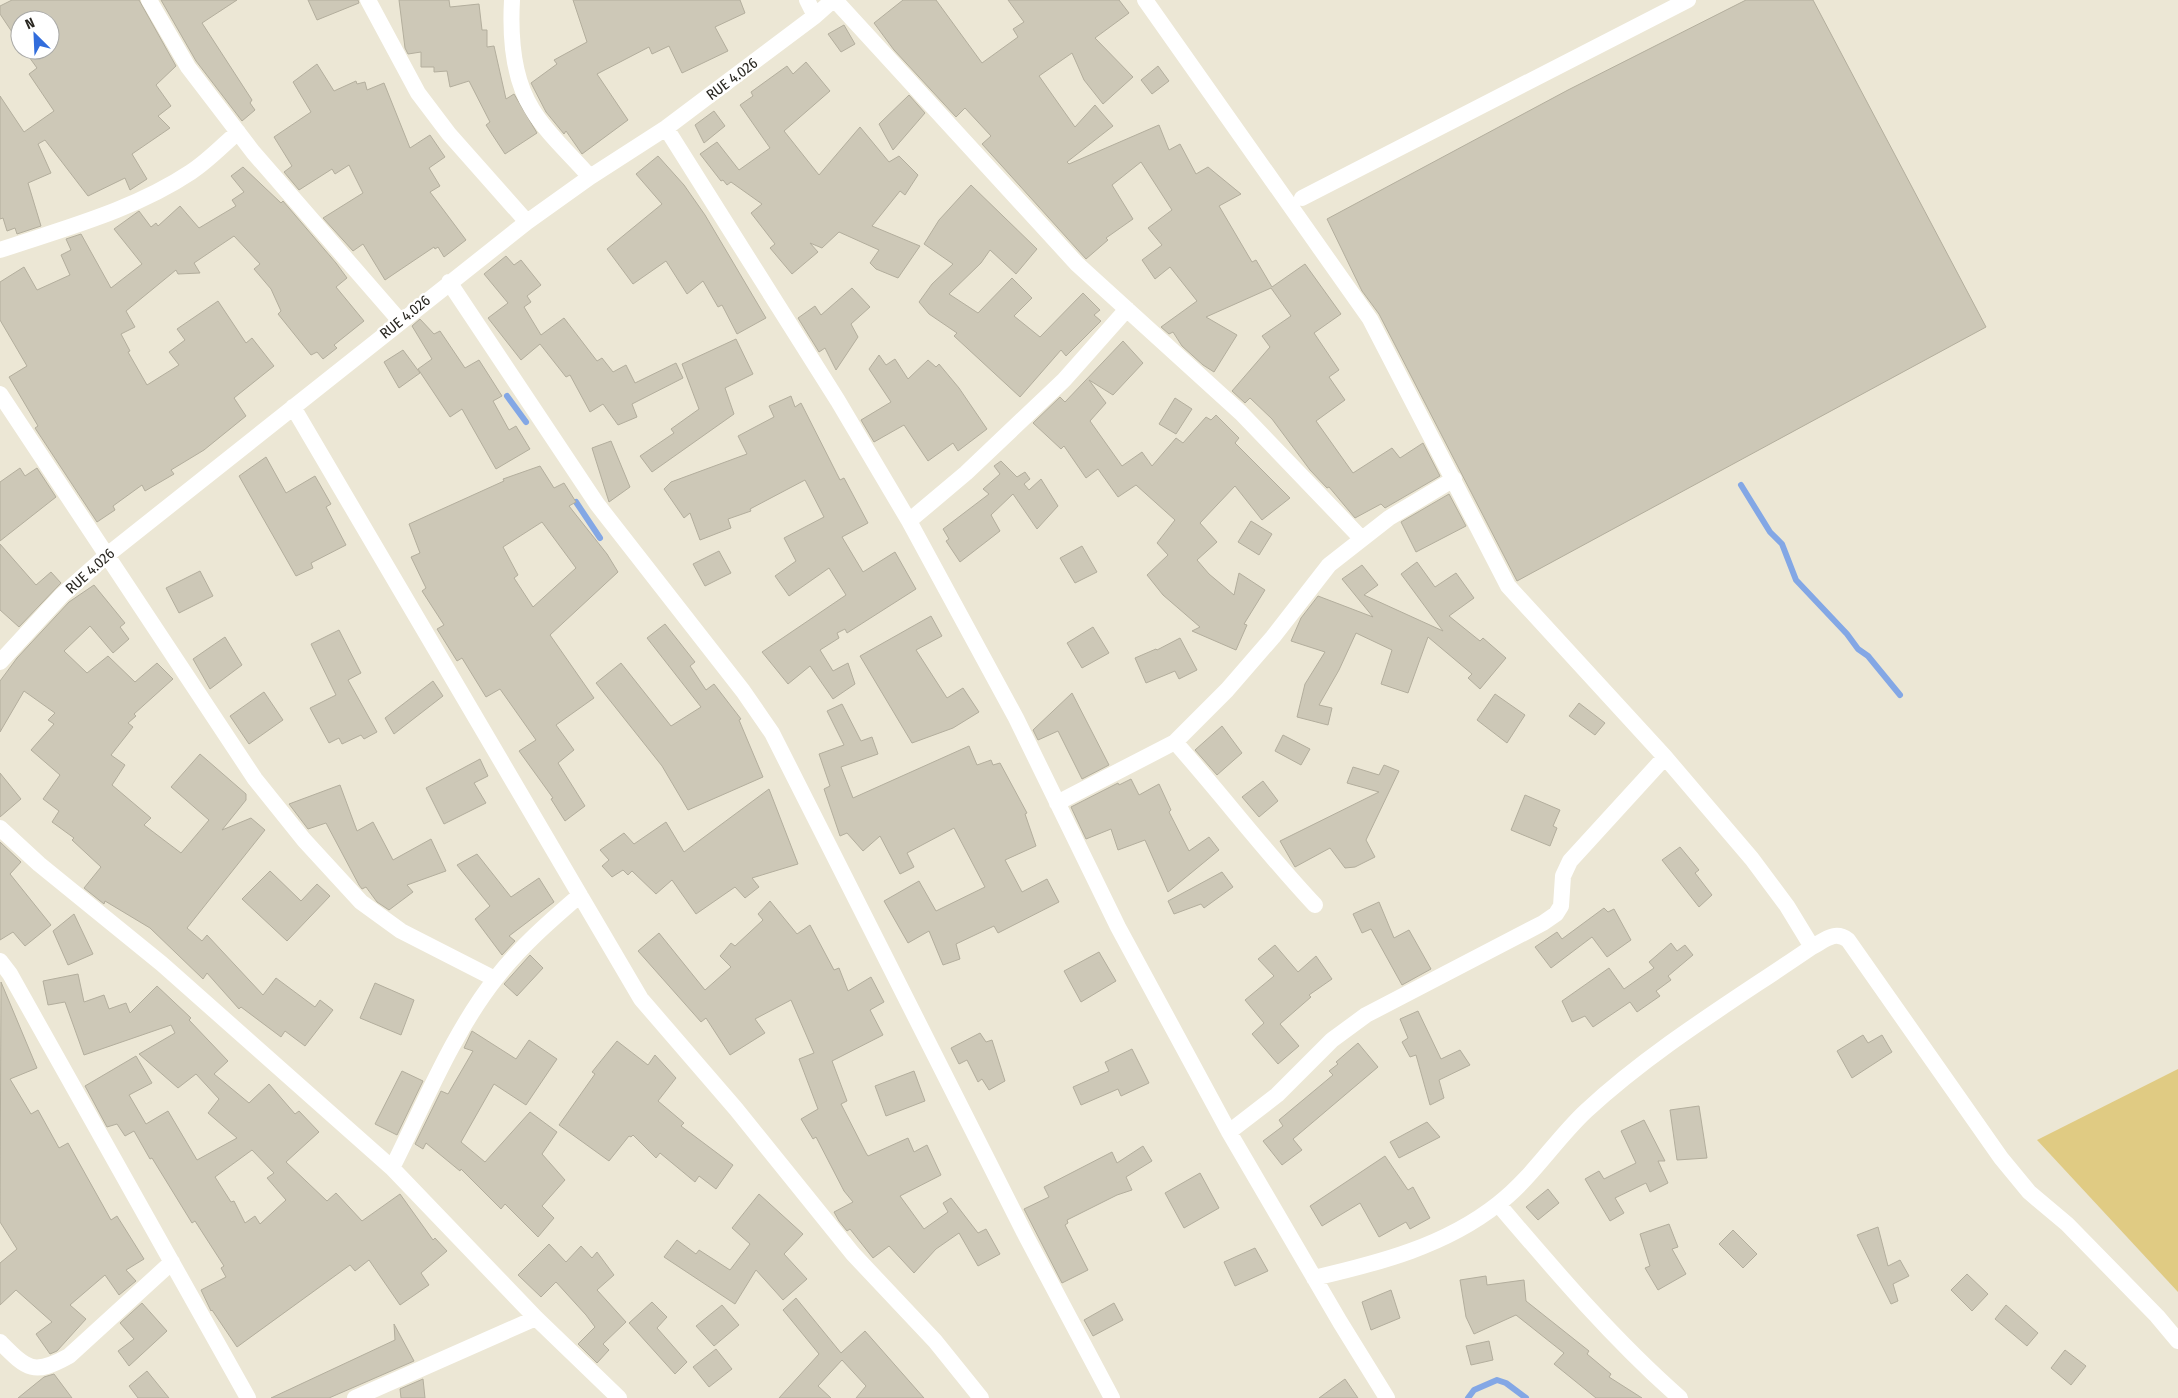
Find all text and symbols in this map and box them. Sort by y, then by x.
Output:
north arrow [10,10,60,60]
text: N [23,14,37,33]
street label: RUE 4.026 [703,54,761,104]
street label: RUE 4.026 [376,291,434,343]
street label: RUE 4.026 [62,544,118,598]

